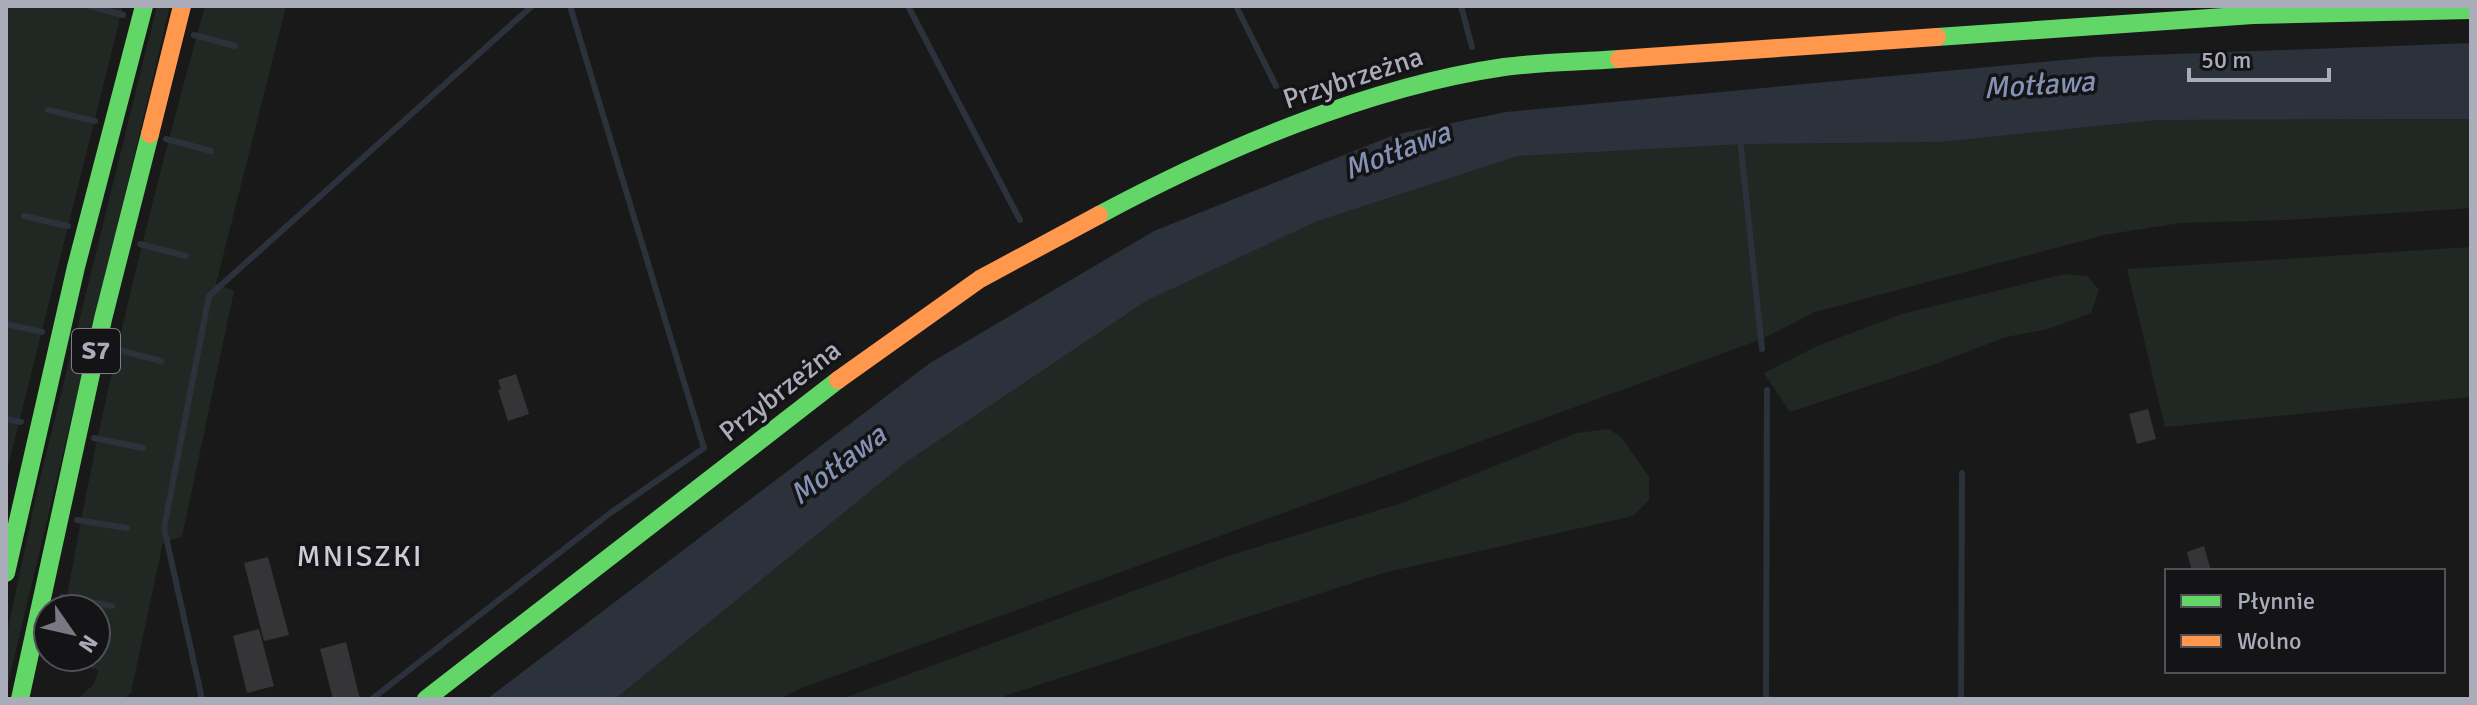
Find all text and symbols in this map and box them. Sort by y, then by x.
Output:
scale bar [2189,32,2329,82]
street label: Przybrzeżna [1279,39,1427,117]
text: 50 m [2201,45,2251,75]
water label: Motława [1982,63,2097,107]
water label: Motława [1338,114,1456,188]
road number: S7 [72,329,120,373]
street label: Przybrzeżna [712,333,848,449]
water label: Motława [782,416,894,513]
district label: MNISZKI [296,538,424,575]
legend [2165,569,2445,673]
text: Płynnie [2237,586,2315,616]
north arrow [32,593,112,673]
text: Wolno [2237,626,2302,656]
text: N [73,630,104,658]

